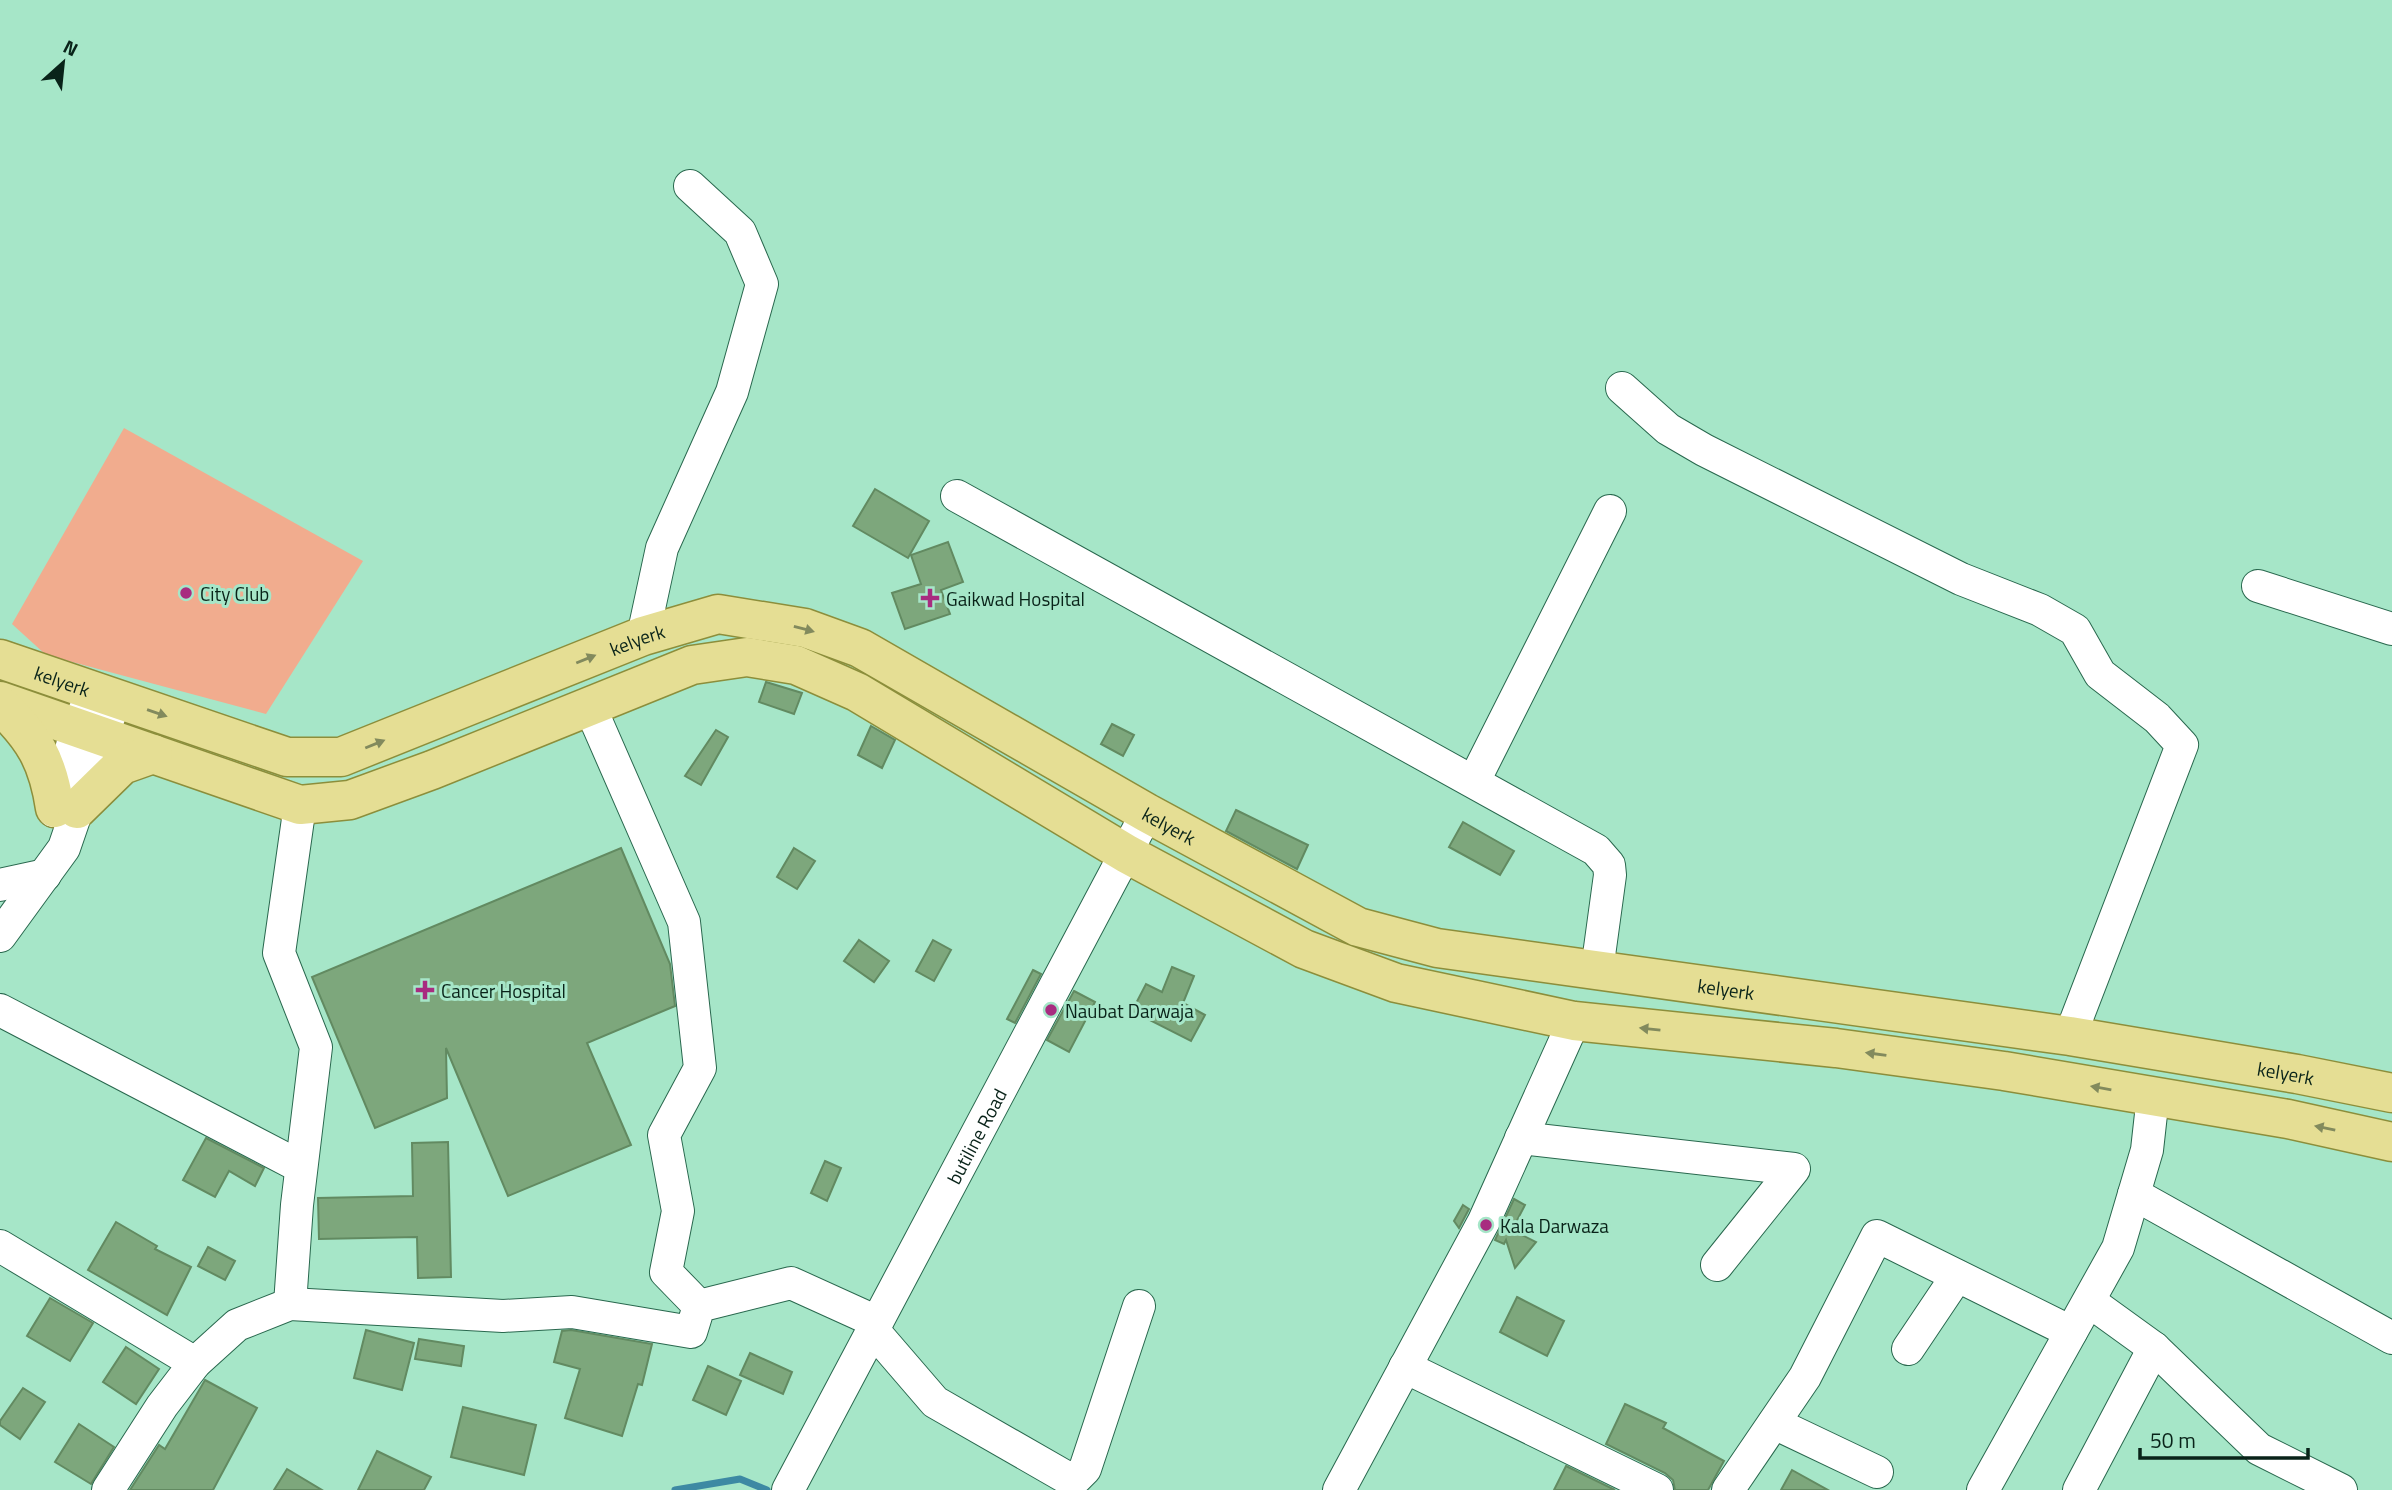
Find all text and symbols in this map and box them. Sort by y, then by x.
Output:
north arrow [28,28,98,98]
text: N [58,31,83,63]
place label: City Club [200,579,269,608]
place label: Gaikwad Hospital [946,584,1085,613]
marker: City Club [178,585,194,601]
marker: Gaikwad Hospital [920,588,940,608]
street label: kelyerk [605,616,668,663]
one-way arrow [794,624,816,635]
one-way arrow [576,653,596,665]
street label: kelyerk [31,657,94,703]
one-way arrow [147,708,168,719]
one-way arrow [365,738,386,749]
street label: kelyerk [1137,799,1202,851]
street label: kelyerk [1696,970,1756,1007]
place label: Cancer Hospital [441,976,566,1005]
marker: Cancer Hospital [415,980,435,1000]
place label: Naubat Darwaja [1065,996,1194,1025]
marker: Naubat Darwaja [1043,1002,1059,1018]
one-way arrow [1639,1023,1661,1034]
one-way arrow [1865,1048,1887,1059]
street label: kelyerk [2255,1053,2317,1092]
one-way arrow [2090,1082,2112,1093]
street label: butiline Road [939,1083,1013,1189]
one-way arrow [2314,1122,2336,1133]
place label: Kala Darwaza [1500,1211,1609,1240]
marker: Kala Darwaza [1478,1217,1494,1233]
scale bar [2140,1416,2308,1460]
text: 50 m [2150,1424,2196,1456]

